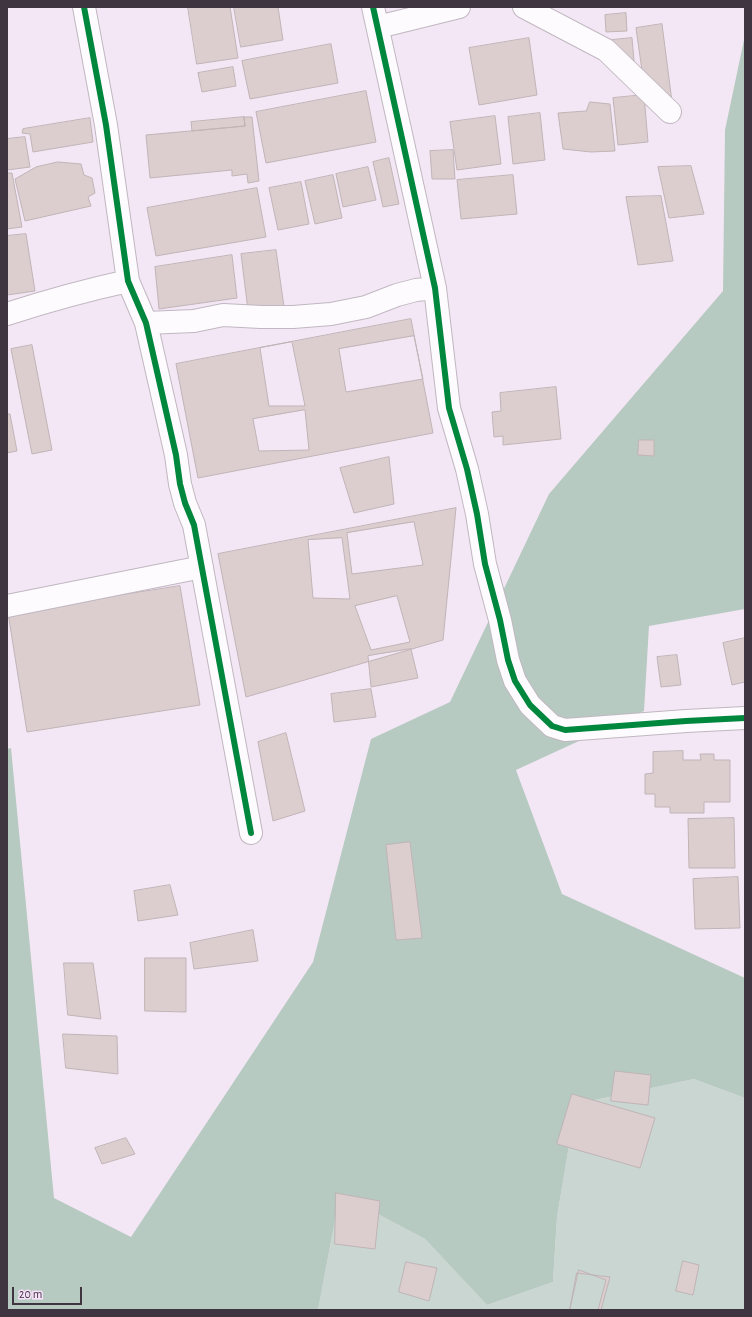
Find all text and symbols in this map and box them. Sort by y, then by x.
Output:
scale bar [14,1279,84,1305]
text: 20 m [19,1288,42,1300]

